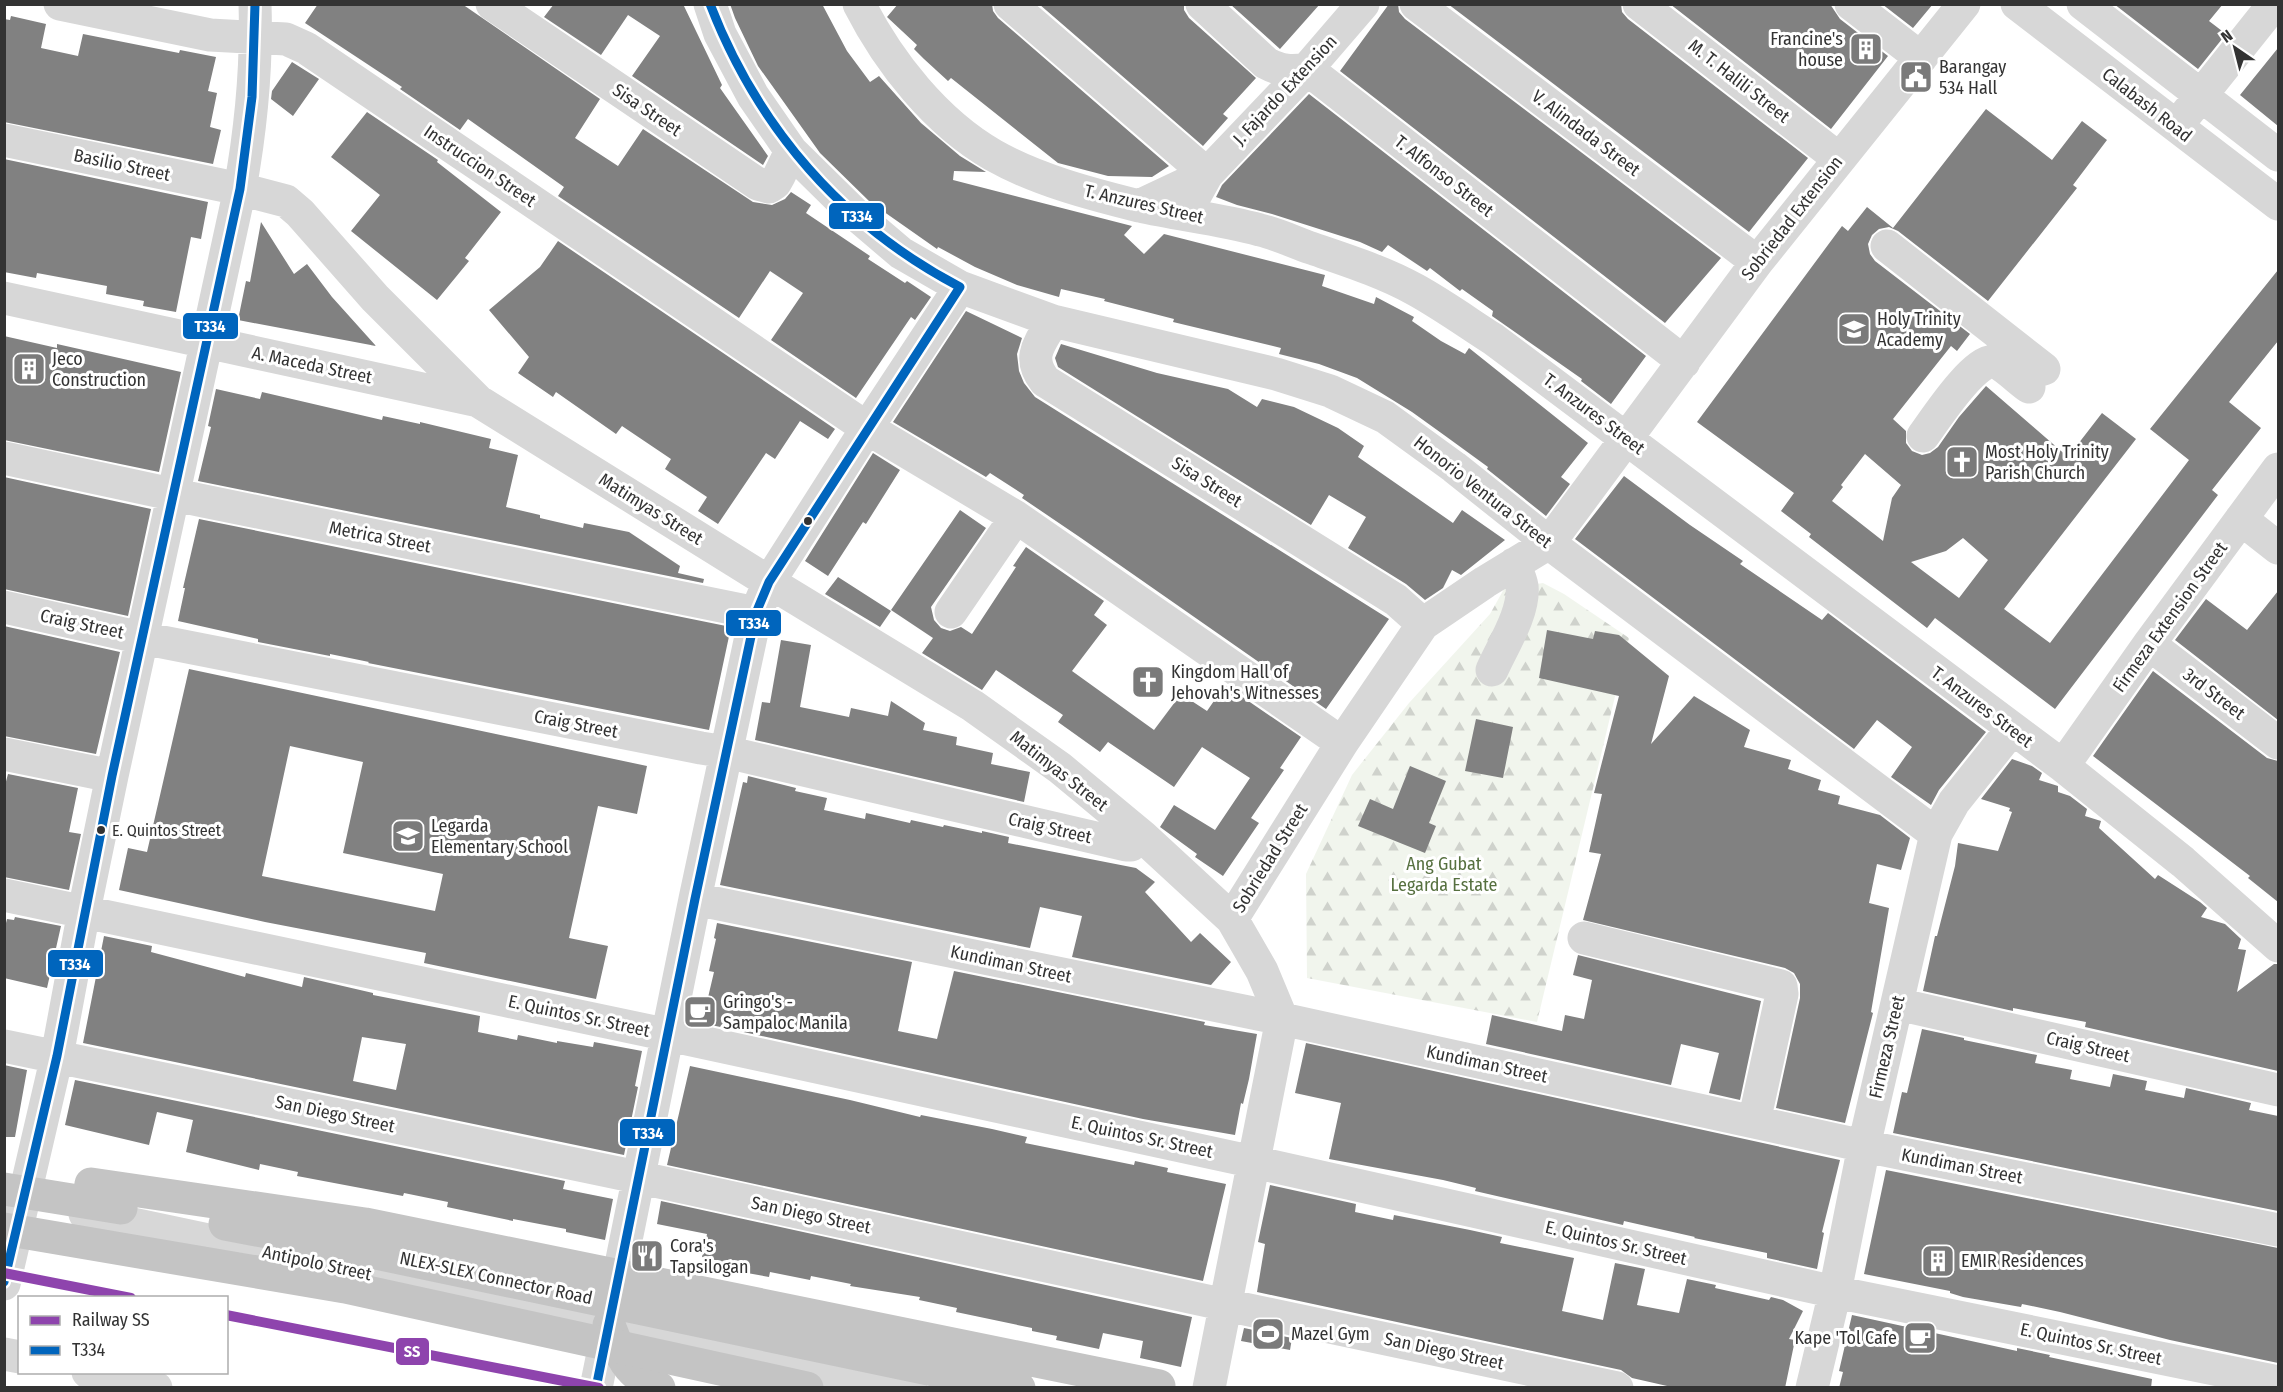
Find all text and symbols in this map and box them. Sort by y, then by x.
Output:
north arrow [2205,18,2265,78]
text: N [2217,26,2236,47]
place label: Francine's house [1770,28,1843,71]
street label: J. Fajardo Extension [1228,30,1342,150]
building icon: Francine's house [1848,31,1884,67]
street label: M. T. Halili Street [1684,35,1794,128]
place label: Barangay 534 Hall [1939,56,2006,99]
public building icon: Barangay 534 Hall [1898,59,1934,95]
street label: Calabash Road [2098,63,2196,147]
street label: Sisa Street [608,79,686,141]
street label: V. Alindada Street [1527,85,1645,181]
street label: Instruccion Street [420,120,540,212]
street label: T. Alfonso Street [1390,131,1498,222]
street label: Basilio Street [72,144,172,186]
street label: Sobriedad Extension [1737,152,1847,284]
street label: T. Anzures Street [1082,180,1206,228]
line badge: T334 [828,202,885,230]
text: T334 [841,207,873,226]
place label: Holy Trinity Academy [1877,308,1961,351]
school or university icon: Holy Trinity Academy [1836,311,1872,347]
line badge: T334 [182,312,239,340]
text: T334 [194,317,226,336]
street label: A. Maceda Street [250,342,374,389]
place label: Jeco Construction [52,348,146,391]
building icon: Jeco Construction [11,351,47,387]
street label: T. Anzures Street [1539,369,1649,459]
street label: Honorio Ventura Street [1410,431,1557,553]
place label: Most Holy Trinity Parish Church [1985,441,2109,484]
church icon: Most Holy Trinity Parish Church [1944,444,1980,480]
street label: Sisa Street [1168,452,1246,512]
street label: Matimyas Street [595,468,707,550]
unlabelled marker [802,515,814,527]
street label: Metrica Street [327,516,433,558]
street label: Firmeza Extension Street [2108,537,2232,697]
street label: Craig Street [38,604,126,644]
line badge: T334 [725,609,782,637]
text: T334 [738,614,770,633]
place label: Kingdom Hall of Jehovah's Witnesses [1171,661,1319,704]
street label: T. Anzures Street [1927,662,2037,752]
church icon: Kingdom Hall of Jehovah's Witnesses [1130,664,1166,700]
street label: 3rd Street [2179,664,2249,725]
street label: Craig Street [532,705,620,743]
street label: Matimyas Street [1006,726,1113,816]
street label: Sobriedad Street [1228,799,1312,917]
street label: Craig Street [1006,808,1094,848]
place label: Legarda Elementary School [431,815,568,858]
school or university icon: Legarda Elementary School [390,818,426,854]
place label: E. Quintos Street [112,821,222,840]
marker: E. Quintos Street [95,824,107,836]
park label: Ang Gubat Legarda Estate [1390,853,1498,896]
street label: Kundiman Street [949,940,1074,988]
line badge: T334 [47,949,104,978]
text: T334 [59,955,91,974]
street label: E. Quintos Sr. Street [506,990,652,1042]
place label: Gringo's - Sampaloc Manila [723,991,848,1034]
street label: Firmeza Street [1864,993,1910,1101]
cafe icon: Gringo's - Sampaloc Manila [682,994,718,1030]
street label: Craig Street [2044,1027,2132,1067]
street label: Kundiman Street [1425,1040,1550,1088]
street label: San Diego Street [273,1091,397,1137]
street label: E. Quintos Sr. Street [1069,1111,1215,1163]
line badge: T334 [619,1118,676,1147]
text: T334 [632,1124,664,1143]
street label: Kundiman Street [1899,1143,2025,1189]
street label: San Diego Street [749,1192,873,1238]
street label: E. Quintos Sr. Street [1543,1216,1689,1270]
place label: Cora's Tapsilogan [670,1235,749,1278]
restaurant icon: Cora's Tapsilogan [629,1238,665,1274]
street label: Antipolo Street [260,1241,374,1285]
building icon: EMIR Residences [1920,1243,1956,1279]
street label: NLEX-SLEX Connector Road [398,1247,594,1309]
place label: EMIR Residences [1961,1250,2084,1272]
legend [18,1296,228,1374]
text: Railway SS [72,1309,150,1331]
sports icon: Mazel Gym [1250,1316,1286,1352]
street label: E. Quintos Sr. Street [2018,1318,2164,1370]
cafe icon: Kape 'Tol Cafe [1902,1320,1938,1356]
place label: Mazel Gym [1291,1323,1370,1345]
place label: Kape 'Tol Cafe [1794,1327,1897,1349]
street label: San Diego Street [1382,1328,1506,1374]
line badge: SS [395,1337,430,1366]
text: T334 [72,1339,105,1361]
text: SS [404,1342,420,1361]

